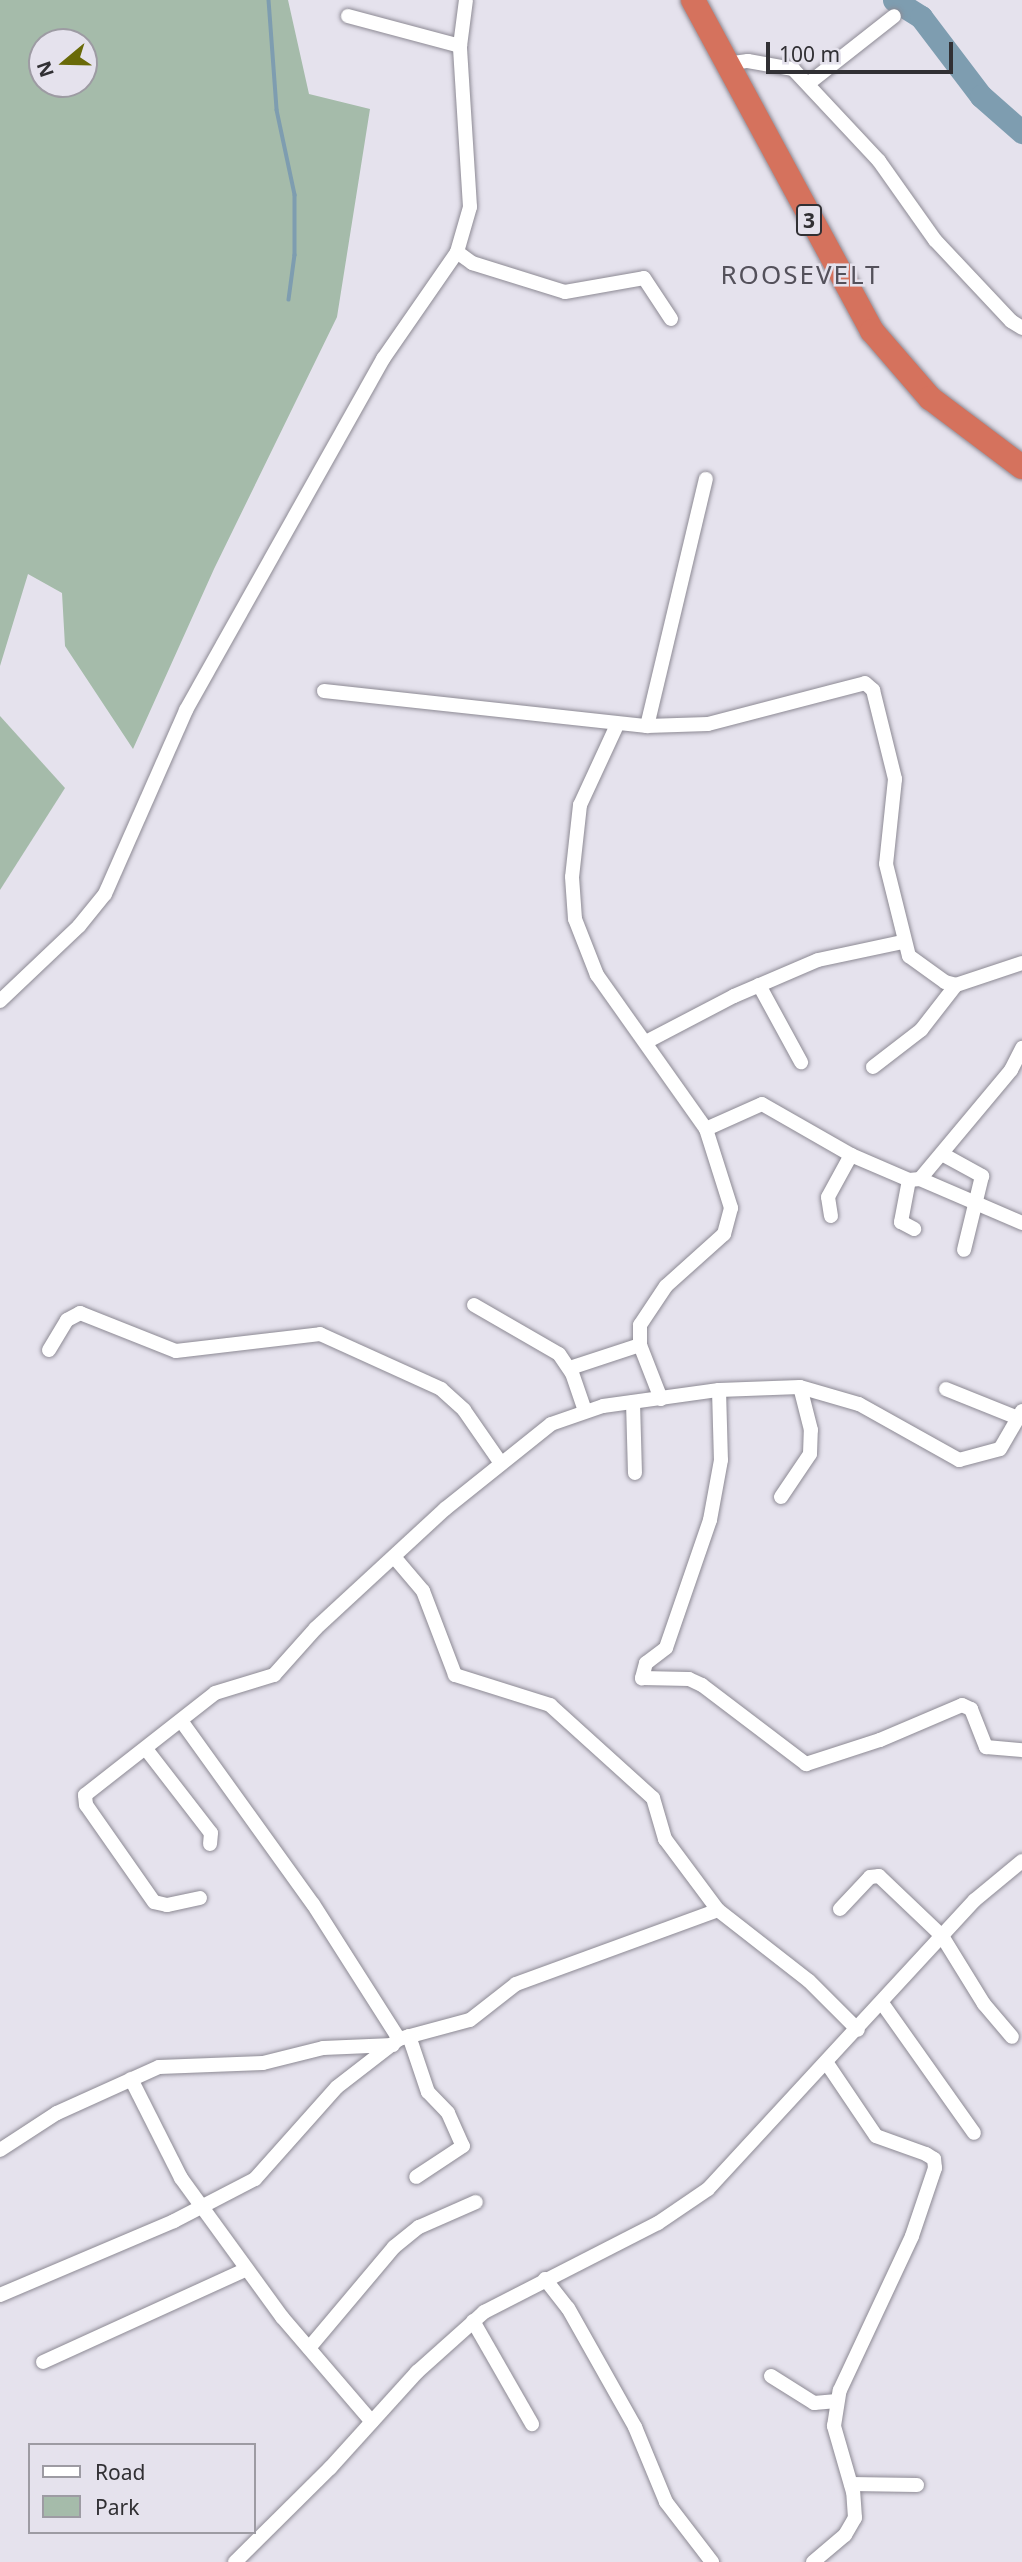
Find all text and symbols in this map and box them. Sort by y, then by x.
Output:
north arrow [28,28,98,98]
scale bar [770,28,957,72]
text: 100 m [779,40,840,68]
text: N [30,58,60,81]
road number: 3 [795,202,823,238]
district label: ROOSEVELT [722,259,880,291]
legend [28,2443,256,2534]
text: Road [95,2458,145,2486]
text: Park [95,2493,139,2521]

